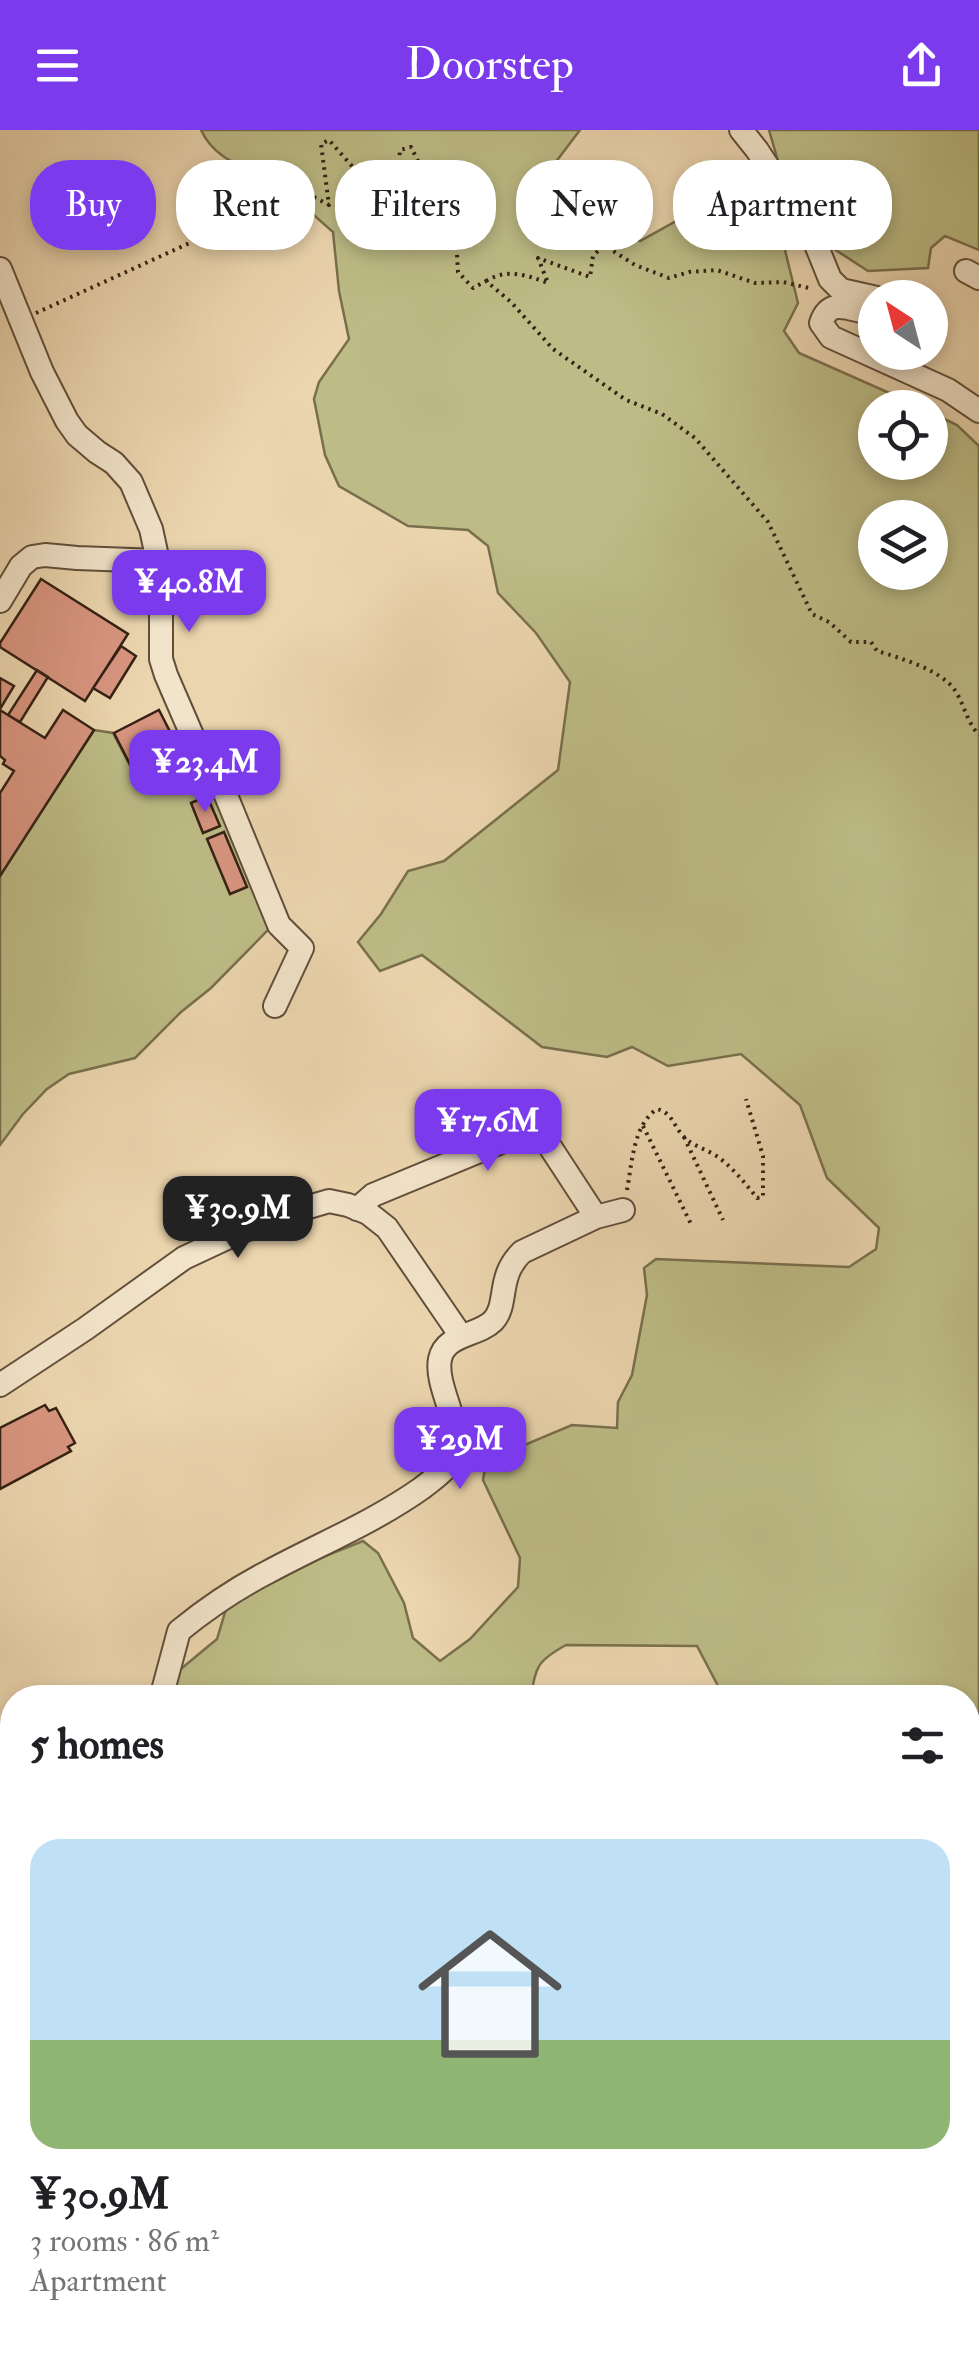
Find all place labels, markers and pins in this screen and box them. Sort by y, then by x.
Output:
pin: ¥40.8M [108,550,270,635]
pin: ¥23.4M [124,730,286,815]
pin: ¥17.6M [407,1089,569,1174]
pin: ¥30.9M [157,1176,319,1261]
pin: ¥29M [401,1407,519,1492]

